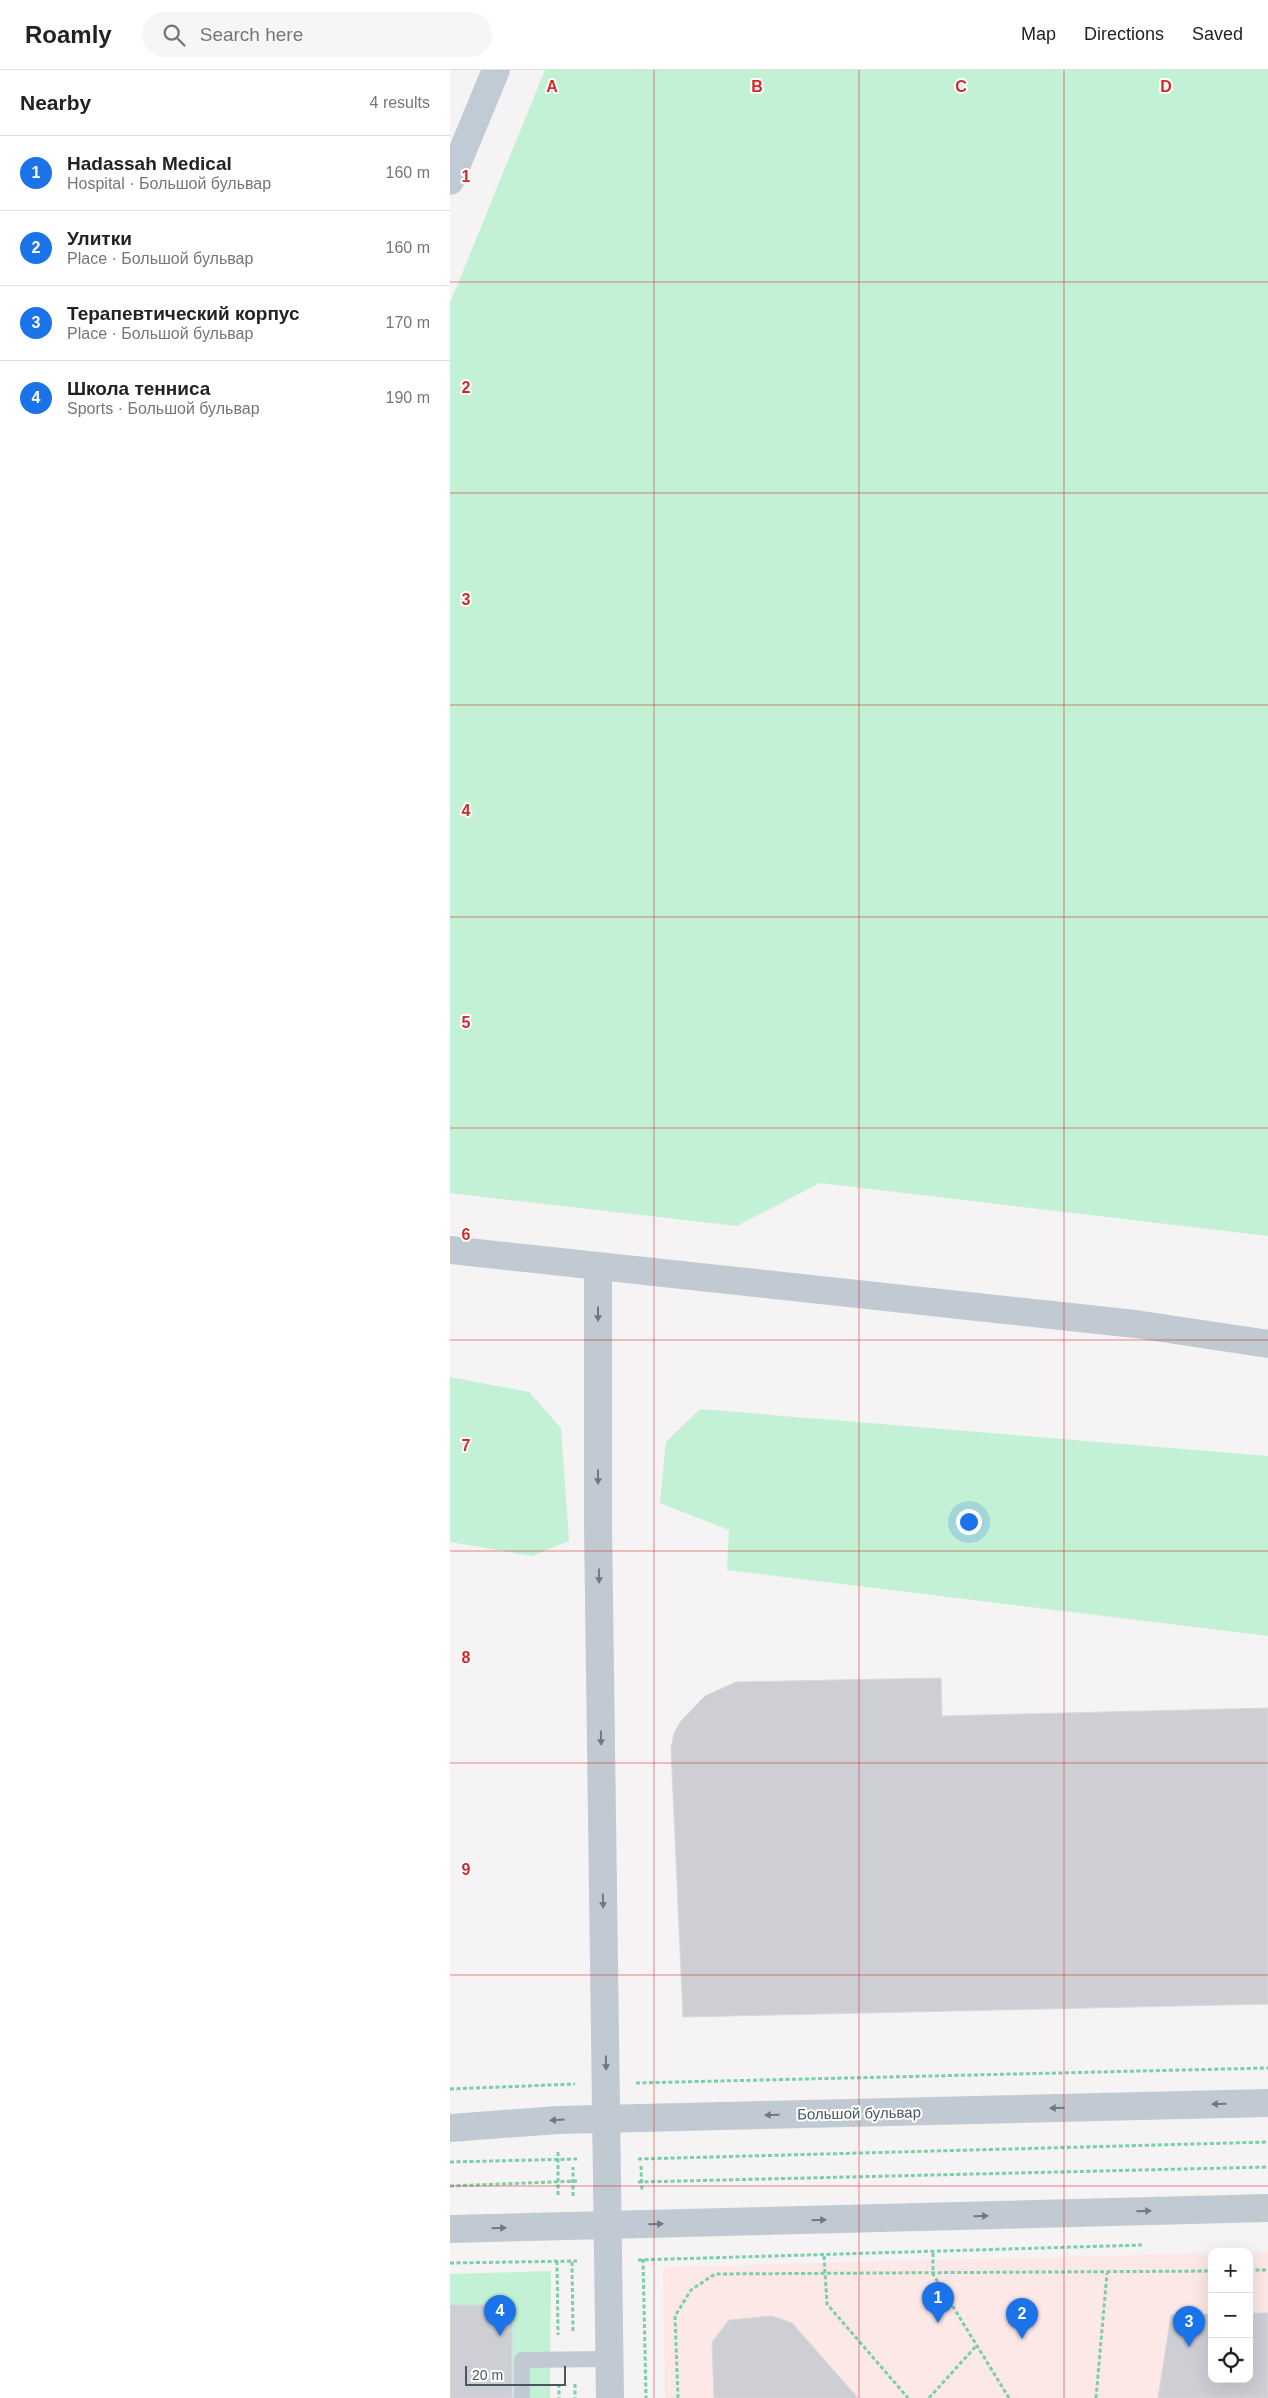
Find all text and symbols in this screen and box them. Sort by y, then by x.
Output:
search box [142,12,492,57]
text: Roamly [25,21,112,48]
icon: search [160,21,188,49]
text: Search here [200,24,303,45]
text: Map [1021,24,1056,44]
text: Directions [1084,24,1164,44]
text: Saved [1192,24,1243,44]
text: A [546,78,558,95]
text: B [751,78,763,95]
text: C [955,78,967,95]
text: D [1160,78,1172,95]
text: Nearby [20,91,91,114]
text: 4 results [370,94,430,111]
text: Hadassah Medical [67,153,232,174]
text: 1 [32,164,40,181]
text: 160 m [386,164,430,181]
text: 1 [462,168,471,185]
text: Hospital · Большой бульвар [67,175,271,192]
text: Улитки [67,228,132,249]
text: 2 [32,239,40,256]
text: 160 m [386,239,430,256]
text: Place · Большой бульвар [67,250,253,267]
text: Терапевтический корпус [67,303,300,324]
text: 3 [32,314,40,331]
text: 170 m [386,314,430,331]
text: Place · Большой бульвар [67,325,253,342]
text: Школа тенниса [67,378,210,399]
text: 2 [462,379,471,396]
text: 4 [32,389,40,406]
text: 190 m [386,389,430,406]
text: Sports · Большой бульвар [67,400,260,417]
text: 3 [462,591,471,608]
text: 4 [462,802,471,819]
text: 5 [462,1014,471,1031]
text: 6 [462,1226,471,1243]
one-way arrow [594,1307,602,1323]
text: 7 [462,1437,471,1454]
one-way arrow [594,1469,602,1485]
your location [956,1509,982,1535]
one-way arrow [595,1568,603,1584]
text: 8 [462,1649,471,1666]
one-way arrow [597,1731,605,1747]
text: 9 [462,1861,471,1878]
one-way arrow [599,1893,607,1909]
one-way arrow [602,2056,610,2072]
one-way arrow [1211,2101,1227,2109]
street label: Большой бульвар [797,2103,921,2123]
one-way arrow [1049,2104,1065,2112]
one-way arrow [764,2111,780,2119]
one-way arrow [548,2117,564,2125]
one-way arrow [1136,2207,1152,2215]
one-way arrow [974,2211,990,2219]
one-way arrow [811,2215,827,2223]
one-way arrow [649,2220,665,2228]
one-way arrow [491,2224,507,2232]
map controls [1208,2248,1253,2383]
button: + [1208,2248,1253,2293]
pin: 1 [922,2282,954,2323]
button: − [1208,2293,1253,2338]
pin: 4 [484,2295,516,2336]
pin: 2 [1006,2298,1038,2339]
pin: 3 [1173,2306,1205,2347]
button: locate [1208,2338,1253,2383]
scale bar [465,2363,566,2386]
text: 20 m [472,2367,503,2383]

